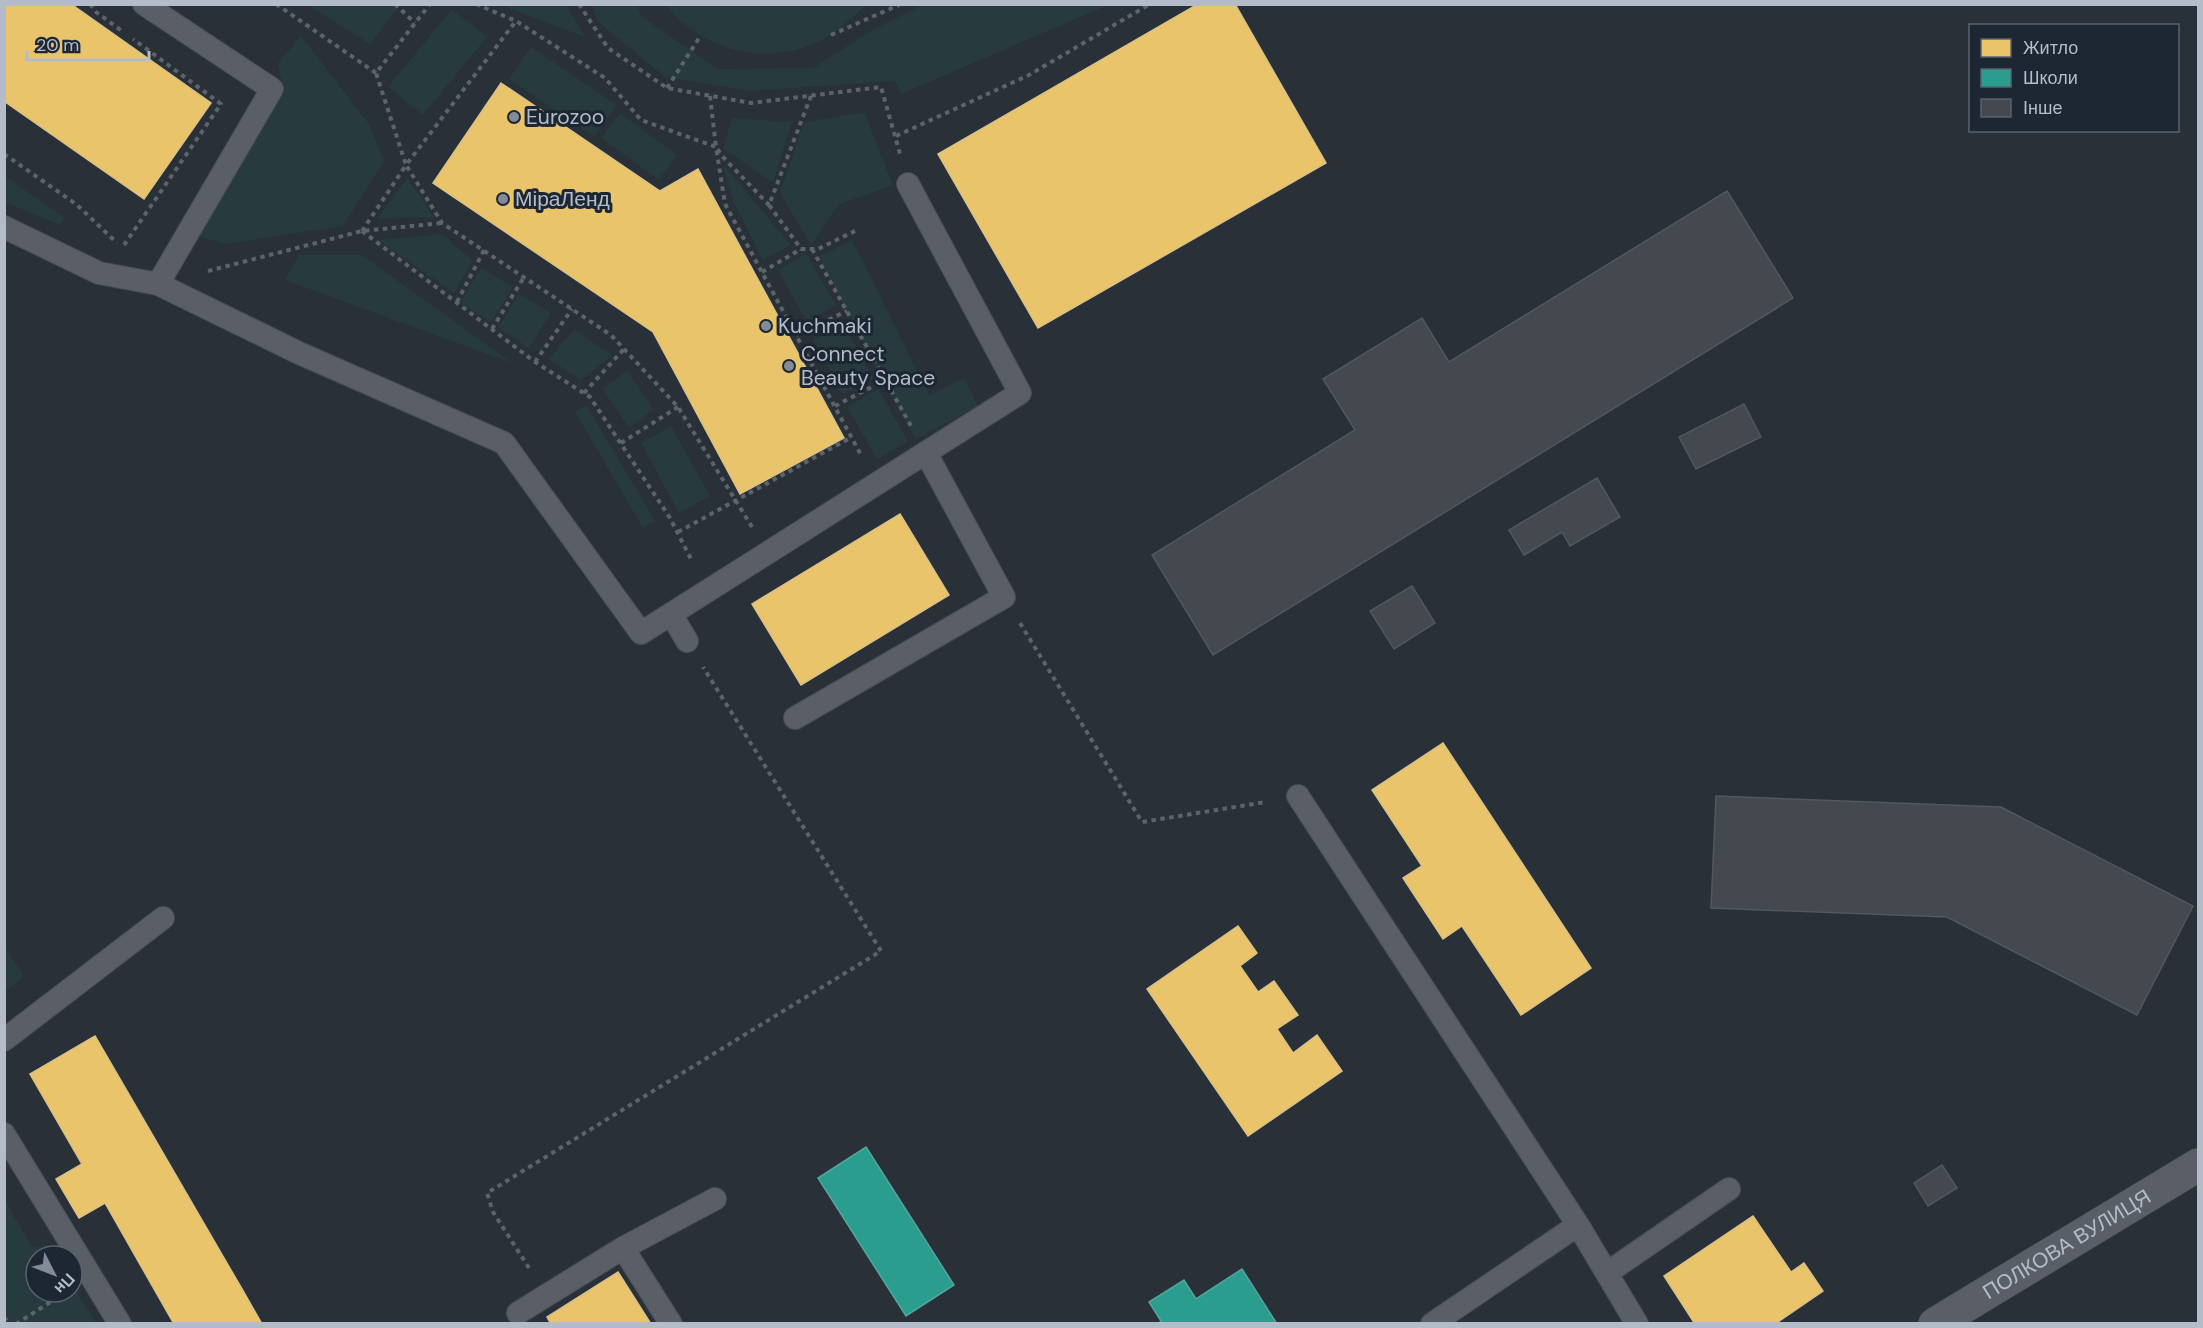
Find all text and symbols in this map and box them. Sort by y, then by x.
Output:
scale bar [27,24,148,62]
legend [1969,24,2179,132]
text: 20 m [36,33,79,57]
text: Житло [2023,36,2078,60]
text: Школи [2023,66,2078,90]
text: Інше [2023,96,2062,120]
place label: Eurozoo [526,103,604,131]
marker: Eurozoo [507,110,521,124]
place label: МіраЛенд [515,185,610,213]
marker: МіраЛенд [496,192,510,206]
place label: Kuchmaki [778,312,872,340]
marker: Kuchmaki [759,319,773,333]
place label: Connect Beauty Space [801,340,935,392]
marker: Connect Beauty Space [782,359,796,373]
street label: ПОЛКОВА ВУЛИЦЯ [1977,1183,2156,1306]
north arrow [24,1244,84,1304]
text: Пн [50,1269,80,1299]

